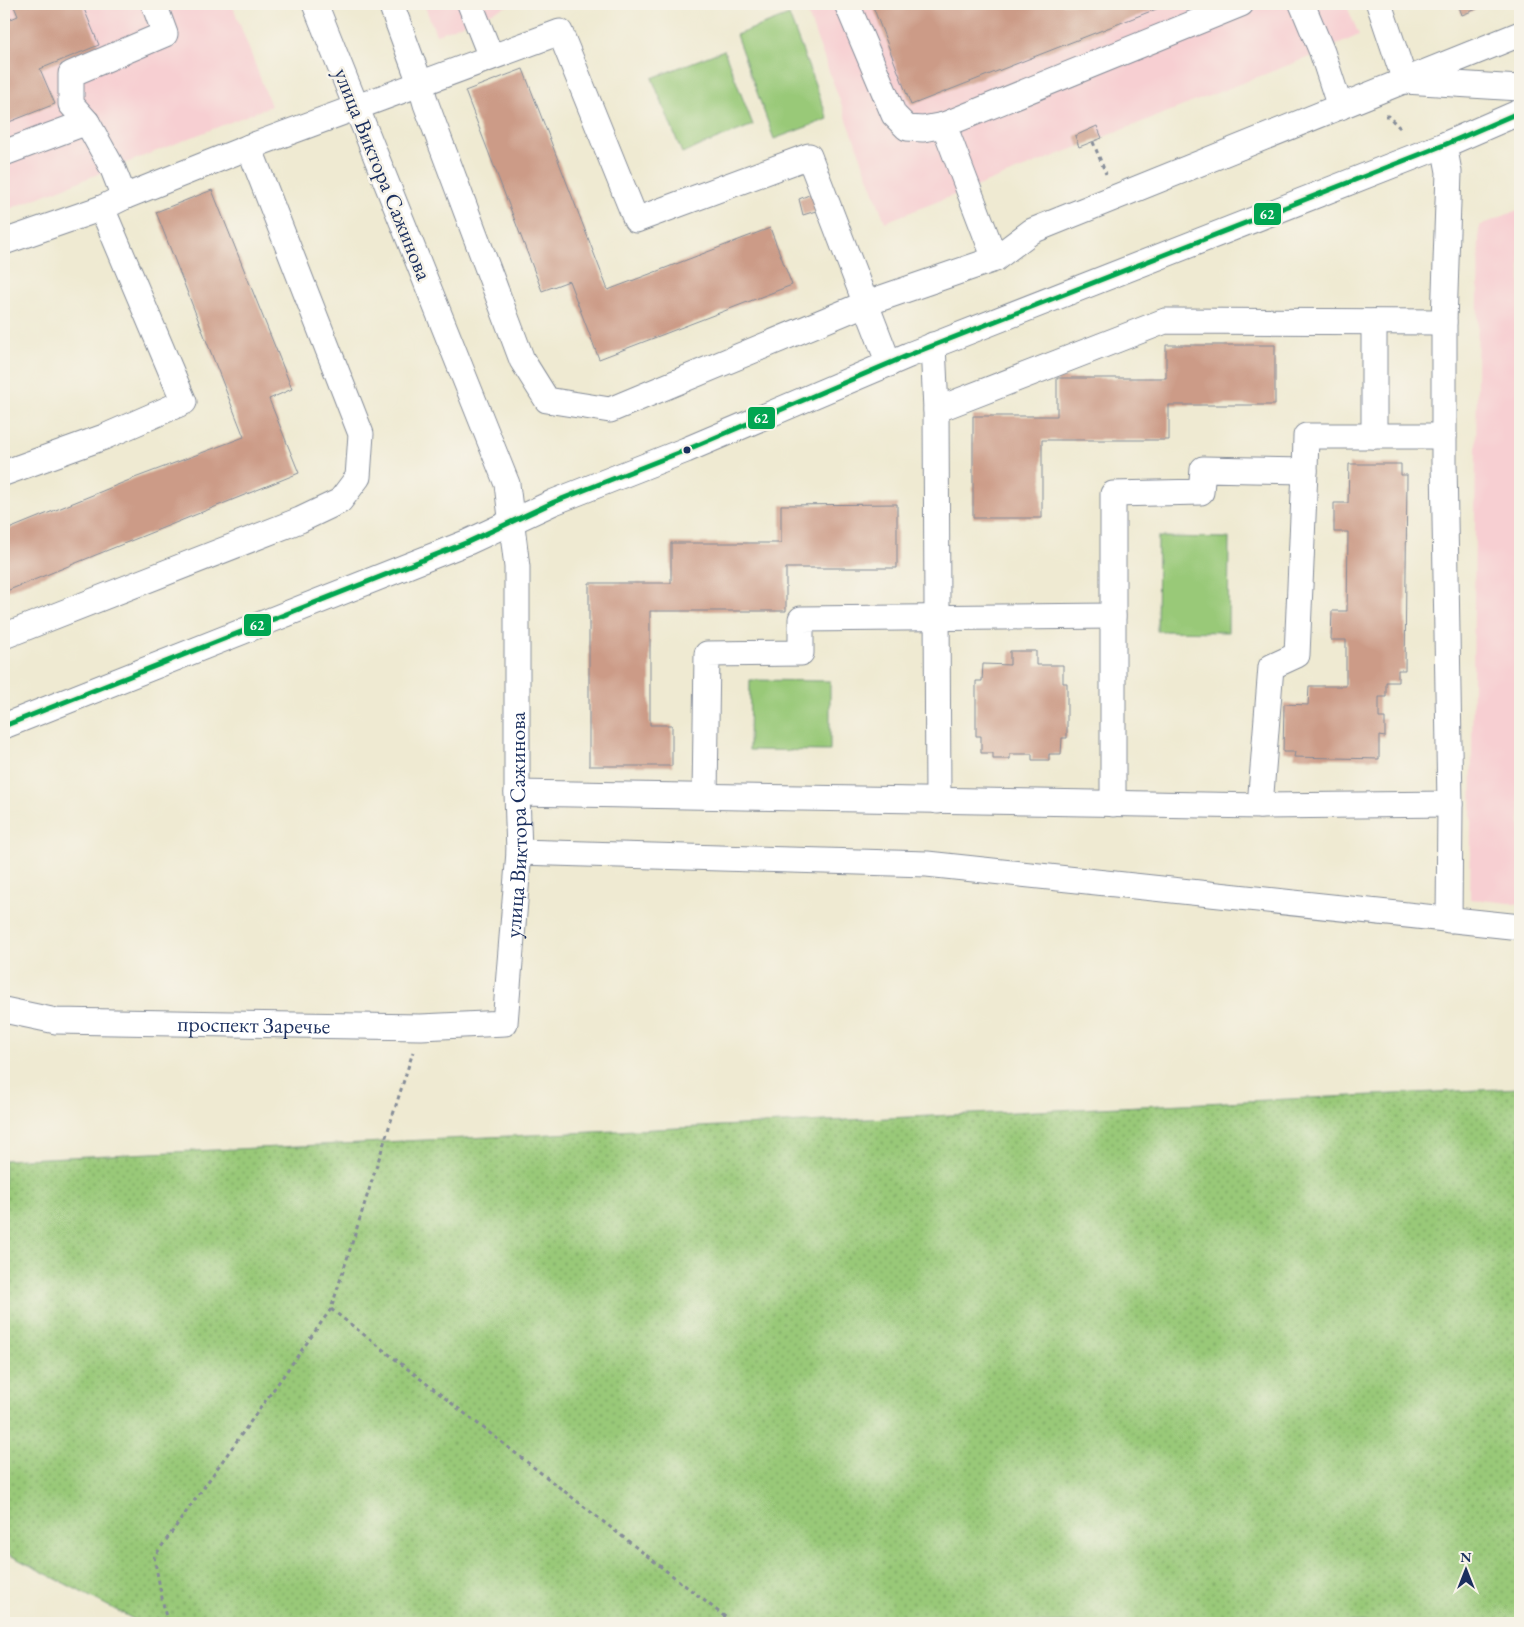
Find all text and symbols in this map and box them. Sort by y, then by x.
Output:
street label: улица Виктора Сажинова [327,64,439,285]
line badge: 62 [1253,202,1282,226]
text: 62 [1260,205,1275,223]
line badge: 62 [747,406,776,430]
text: 62 [754,409,769,427]
unlabelled marker [682,445,692,455]
line badge: 62 [243,613,272,637]
text: 62 [250,616,265,634]
street label: улица Виктора Сажинова [498,711,534,939]
street label: проспект Заречье [177,1008,331,1040]
north arrow [1442,1544,1492,1594]
text: N [1460,1548,1472,1566]

